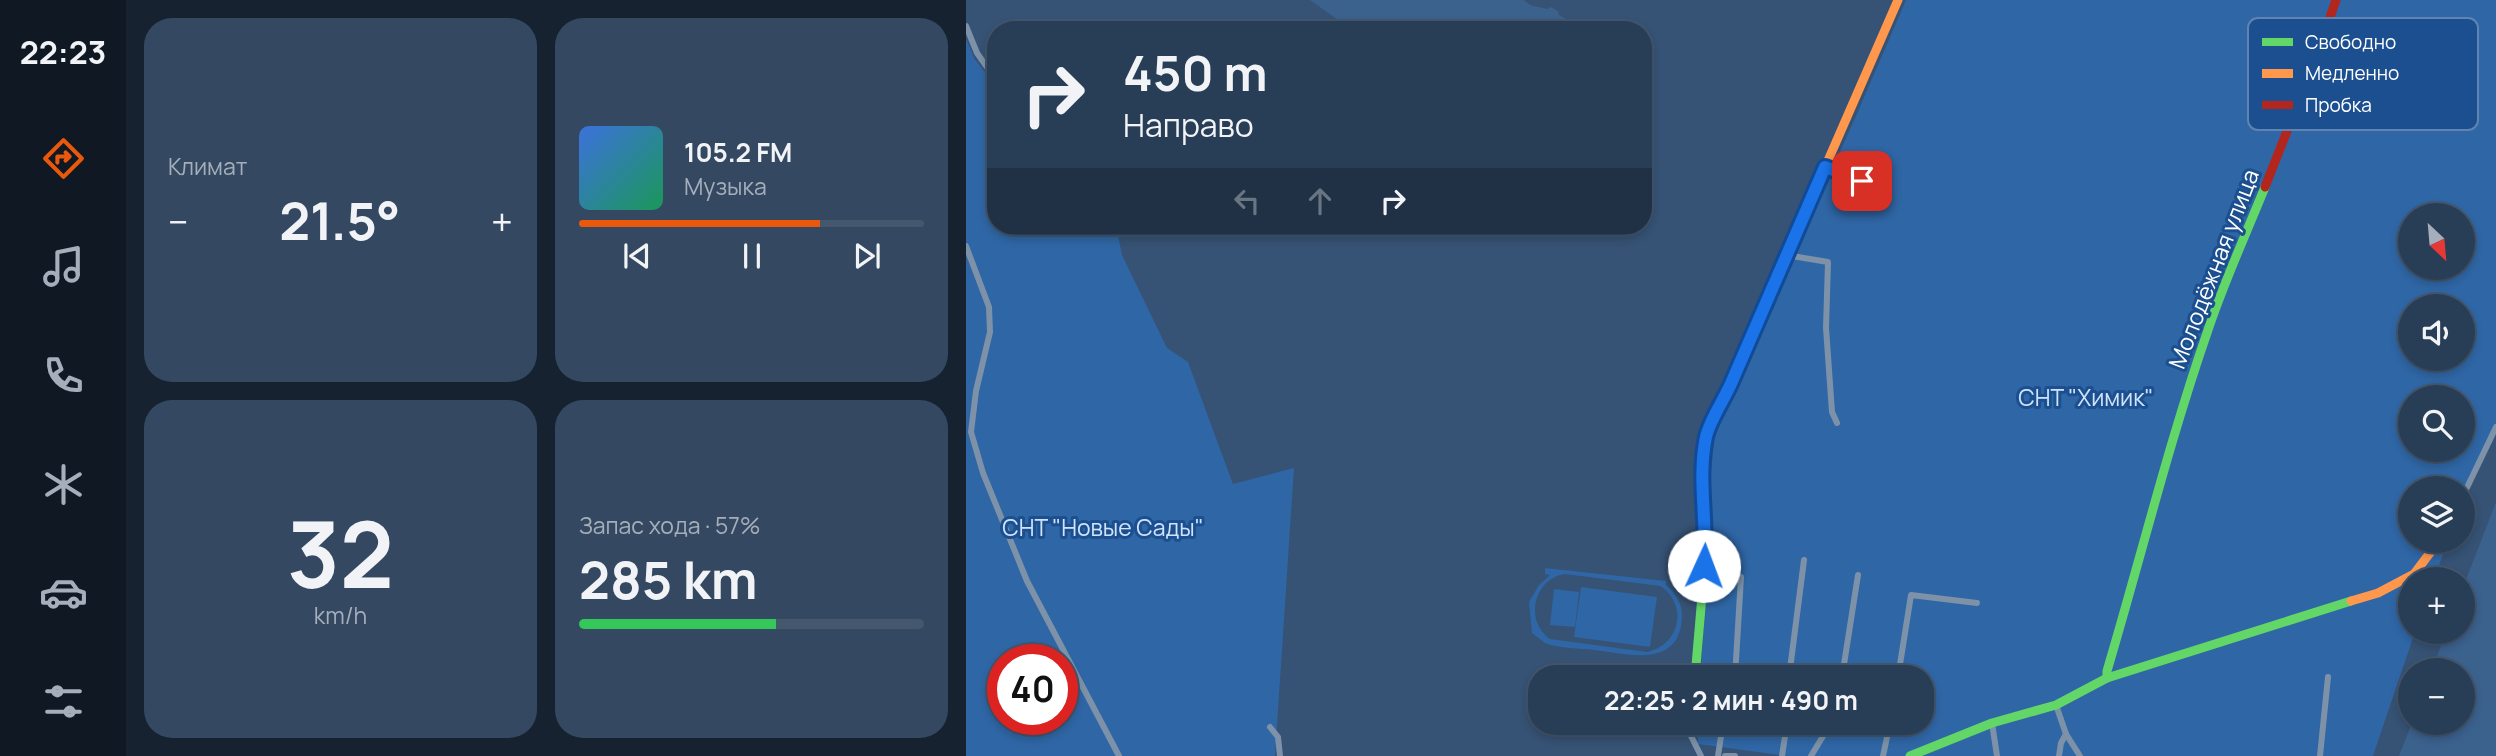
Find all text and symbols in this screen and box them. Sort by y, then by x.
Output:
legend [2248,18,2478,130]
text: Свободно [2305,29,2396,55]
text: 22:23 [20,30,106,74]
text: 450 m [1123,39,1268,106]
icon: right [1008,49,1099,140]
text: Медленно [2305,60,2399,86]
text: Пробка [2305,92,2372,118]
text: Направо [1123,103,1254,147]
icon: directions [39,134,88,183]
text: 105.2 FM [684,134,792,170]
text: Климат [168,150,247,182]
pin [1832,151,1892,211]
icon: arrive [1843,162,1881,200]
street label: Молодёжная улица [2160,164,2266,373]
text: Музыка [684,170,767,202]
icon: left [1228,182,1266,220]
icon: ahead [1301,182,1339,220]
icon: right [1374,182,1412,220]
text: 21.5° [279,185,400,256]
text: − [168,195,189,247]
text: + [491,195,513,247]
north arrow [2398,203,2474,280]
map controls [2398,203,2475,735]
icon: previous [618,237,656,275]
icon: pause [733,237,771,275]
icon: next [848,237,886,275]
icon: music [39,242,88,291]
button: sound [2398,294,2475,371]
icon: phone [39,351,88,400]
park label: СНТ "Химик" [2018,381,2154,413]
button: search [2398,385,2475,462]
icon: climate [39,460,88,509]
button: layers [2398,476,2475,553]
text: 32 [287,491,394,615]
text: Запас хода · 57% [579,509,760,541]
park label: СНТ "Новые Сады" [1002,511,1204,543]
position arrow [1667,529,1741,603]
text: 285 km [579,544,757,615]
button: + [2398,567,2475,644]
icon: car [39,568,88,617]
text: km/h [314,599,367,631]
speed limit sign: 40 [987,644,1078,735]
button: − [2398,658,2475,735]
icon: filters [39,677,88,726]
text: 22:25 · 2 мин · 490 m [1604,682,1858,718]

